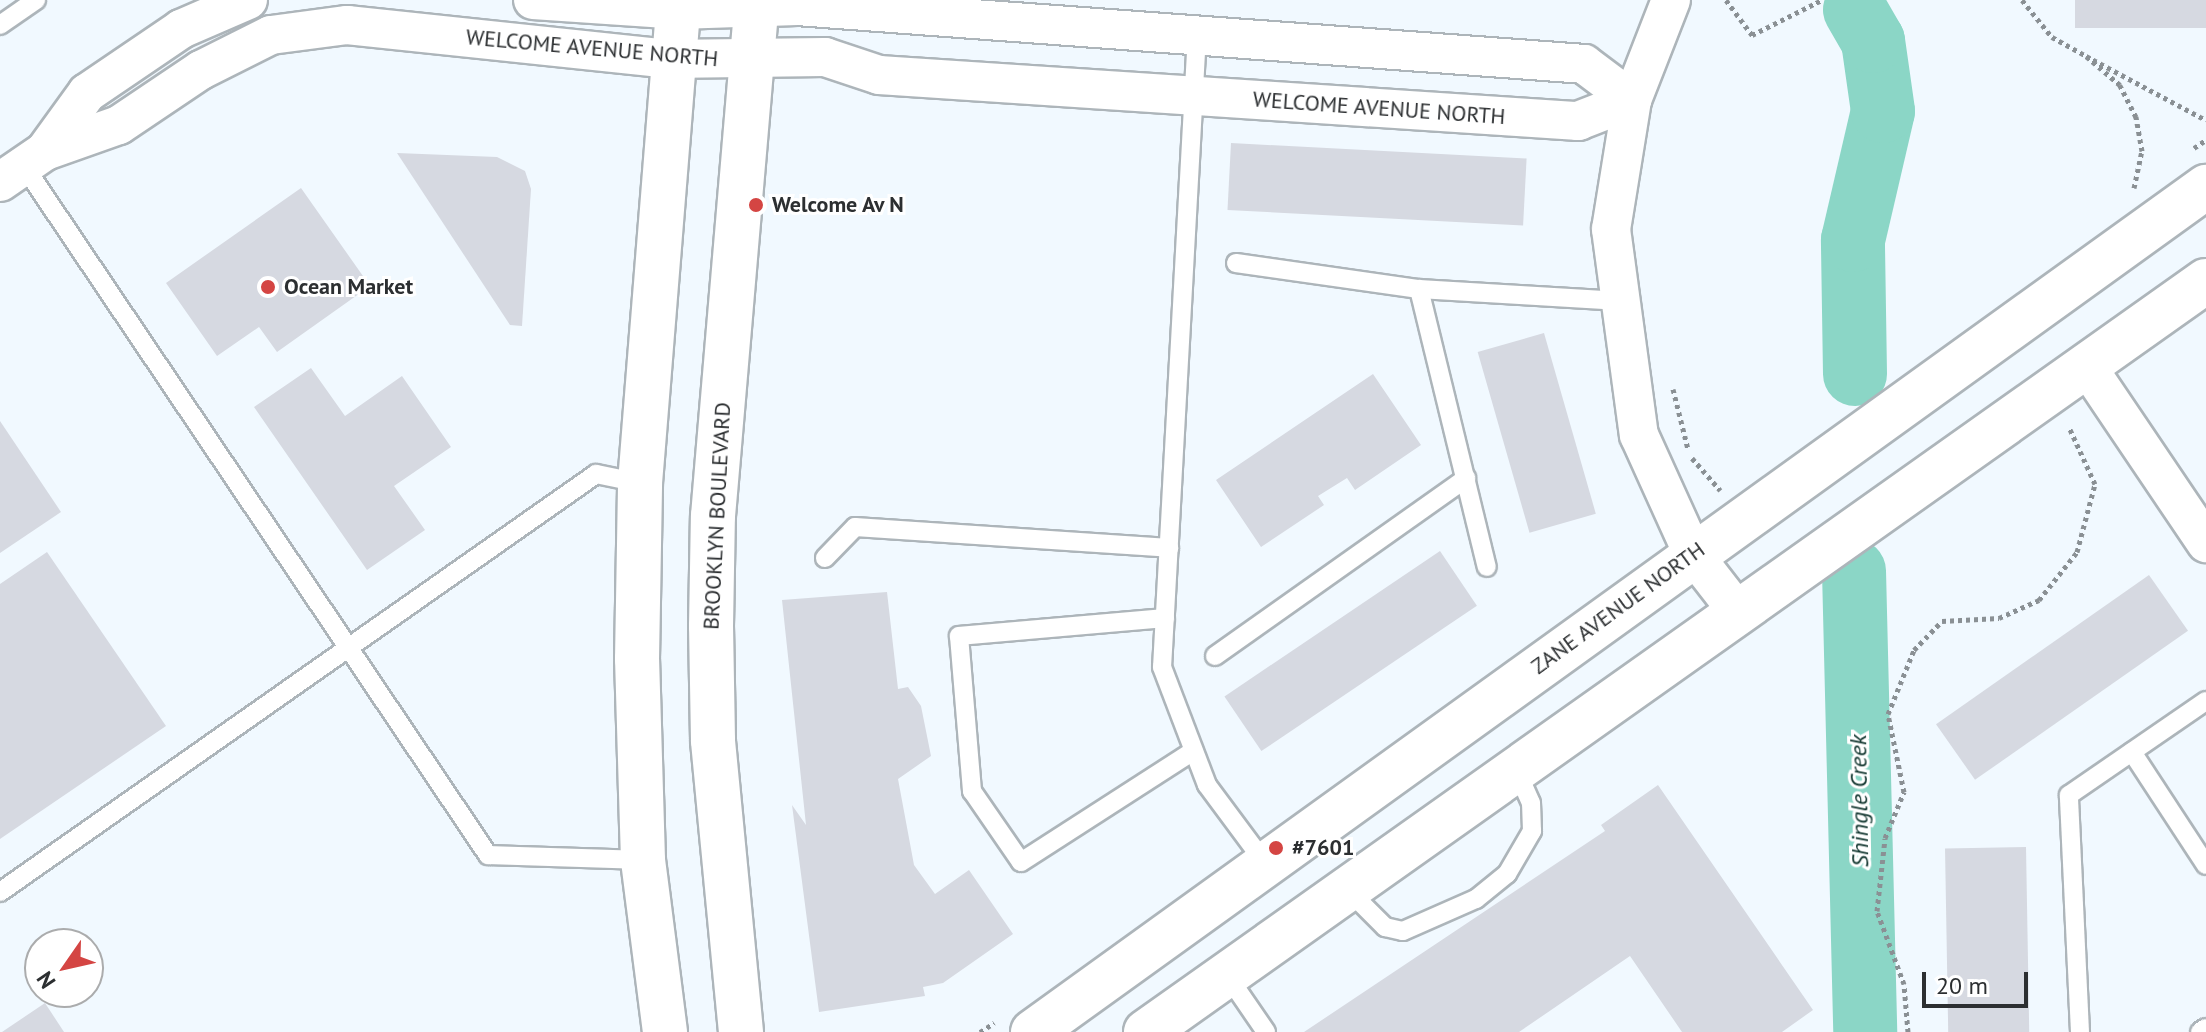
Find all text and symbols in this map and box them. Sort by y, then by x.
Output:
street label: WELCOME AVENUE NORTH [465,24,719,72]
street label: WELCOME AVENUE NORTH [1252,86,1506,130]
place label: Welcome Av N [772,192,905,218]
marker: Welcome Av N [747,196,765,214]
place label: Ocean Market [284,274,413,300]
marker: Ocean Market [259,278,277,296]
street label: BROOKLYN BOULEVARD [698,402,736,630]
street label: ZANE AVENUE NORTH [1526,536,1710,680]
water label: Shingle Creek [1843,734,1875,868]
place label: #7601 [1292,835,1354,861]
marker: #7601 [1267,839,1285,857]
north arrow [24,928,104,1008]
scale bar [1926,956,2032,1006]
text: N [30,966,61,994]
text: 20 m [1936,970,1988,1001]

